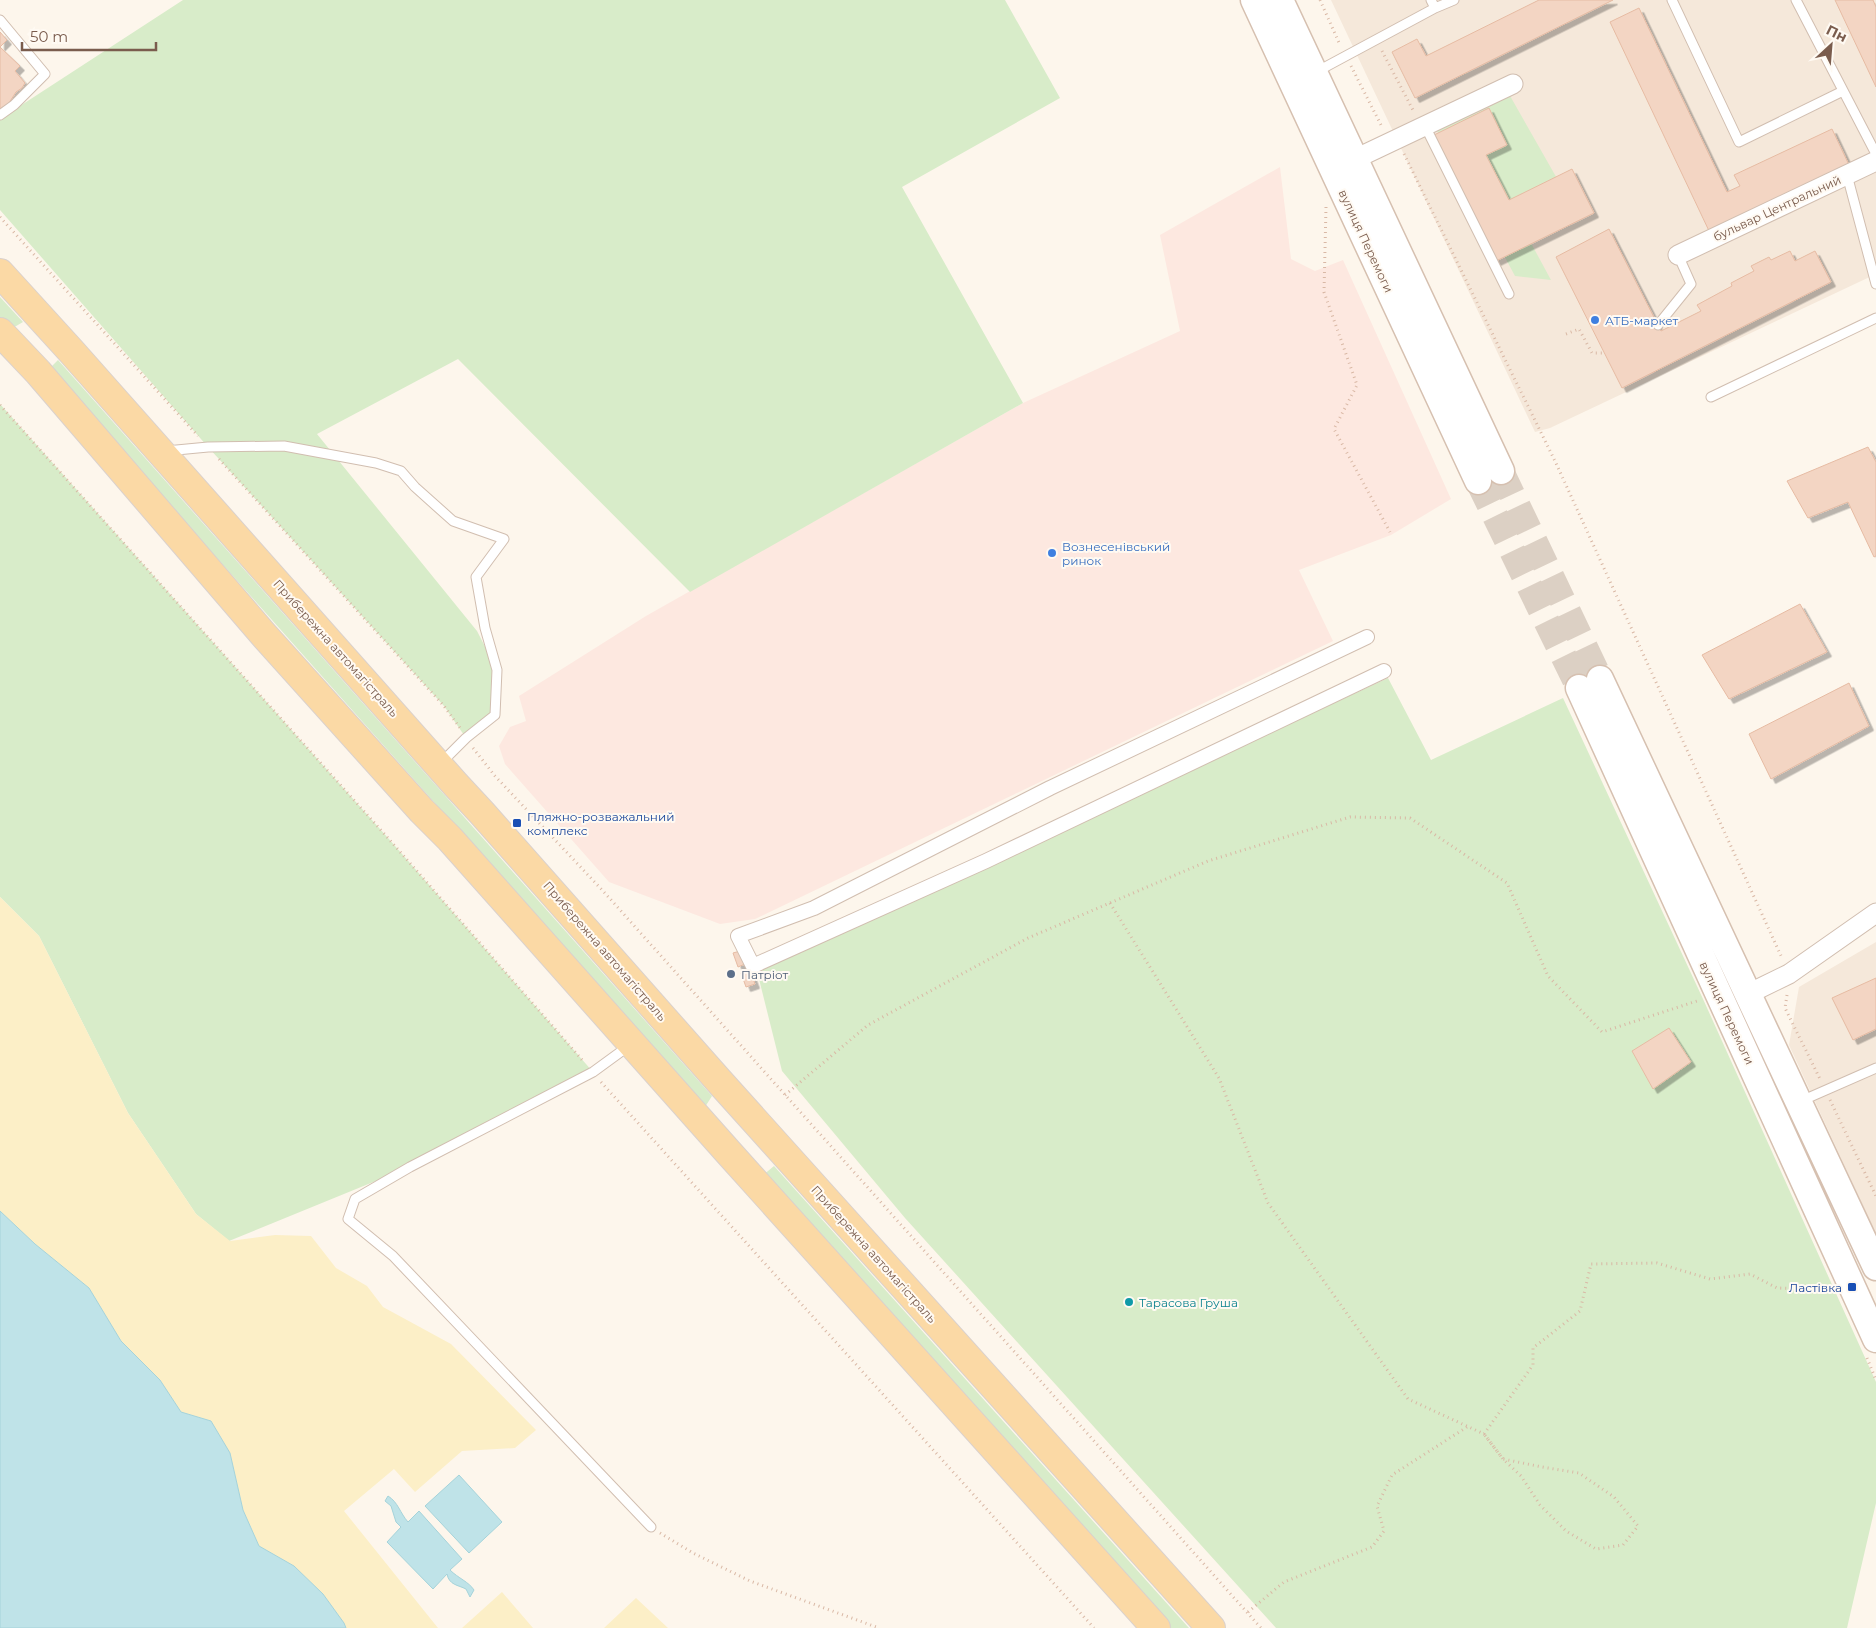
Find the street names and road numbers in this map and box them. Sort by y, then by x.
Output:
street label: бульвар Центральний [1711,172,1843,244]
street label: вулиця Перемоги [1335,187,1397,295]
street label: Прибережна автомагістраль [270,576,402,720]
street label: Прибережна автомагістраль [540,878,670,1024]
street label: вулиця Перемоги [1696,959,1758,1067]
street label: Прибережна автомагістраль [808,1182,940,1326]

